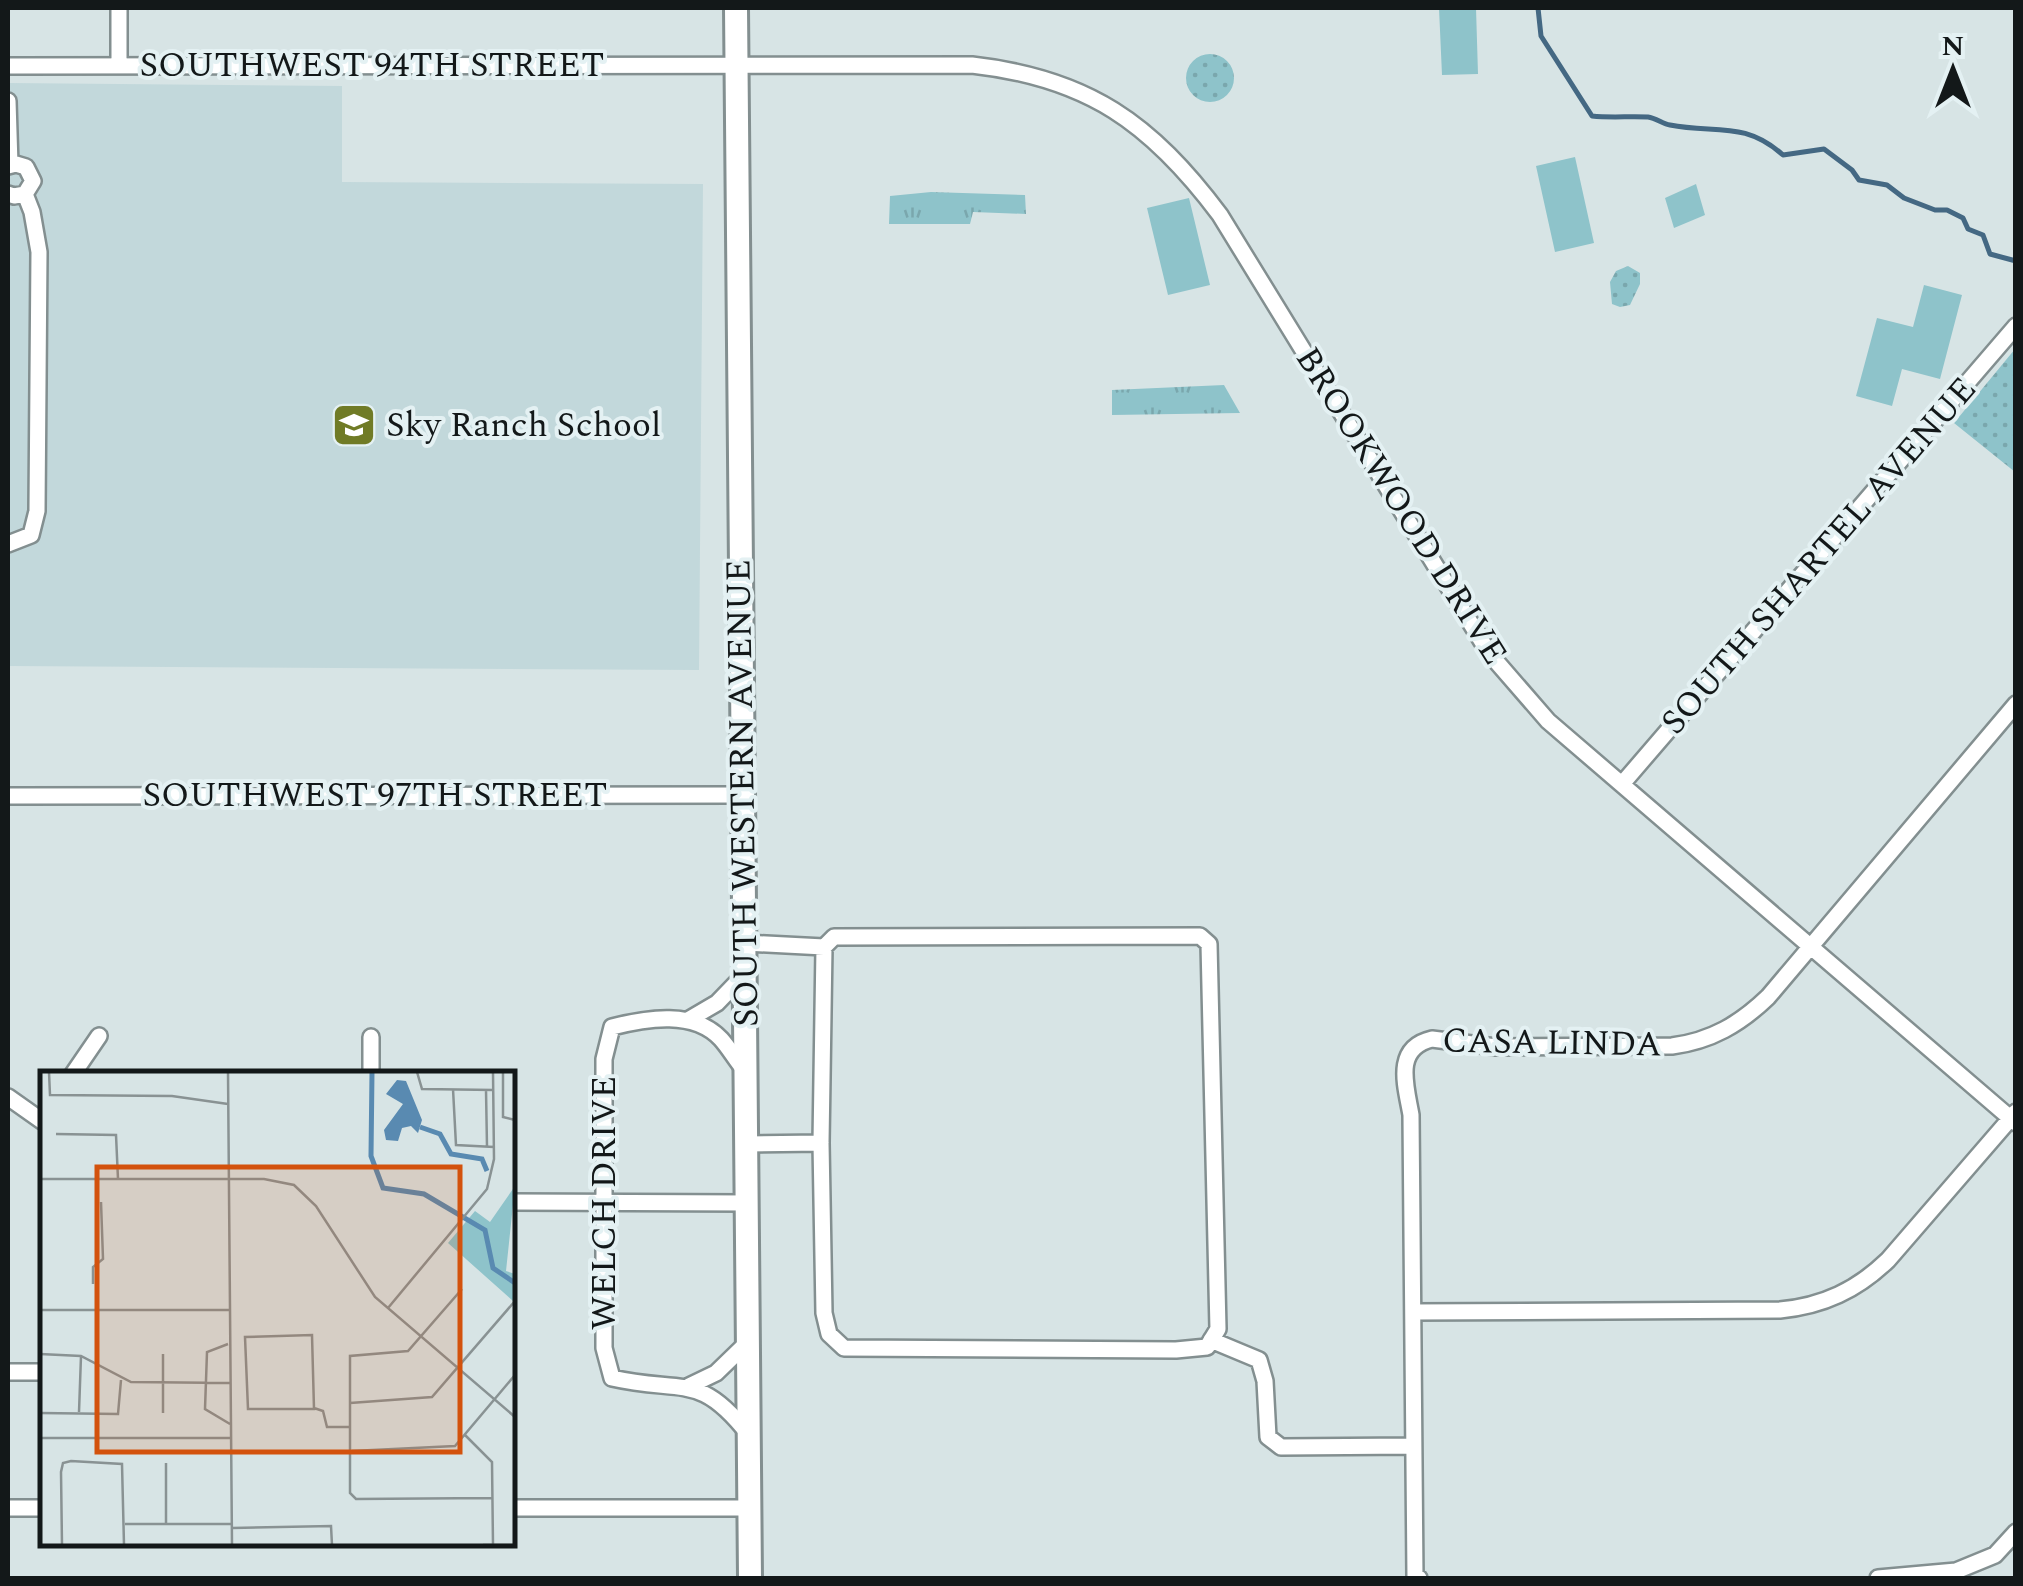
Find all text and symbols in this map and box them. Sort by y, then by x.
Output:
north arrow [1903,20,2003,120]
text: N [1942,25,1964,68]
street label: SOUTHWEST 94TH STREET [139,39,605,92]
street label: BROOKWOOD DRIVE [1281,337,1521,675]
street label: SOUTH SHARTEL AVENUE [1648,365,1990,747]
place label: Sky Ranch School [386,399,661,452]
school or university icon: Sky Ranch School [331,402,377,448]
street label: SOUTH WESTERN AVENUE [712,559,774,1027]
street label: SOUTHWEST 97TH STREET [142,769,608,822]
street label: CASA LINDA [1442,1015,1662,1071]
inset map [40,1071,515,1546]
street label: WELCH DRIVE [578,1076,631,1330]

